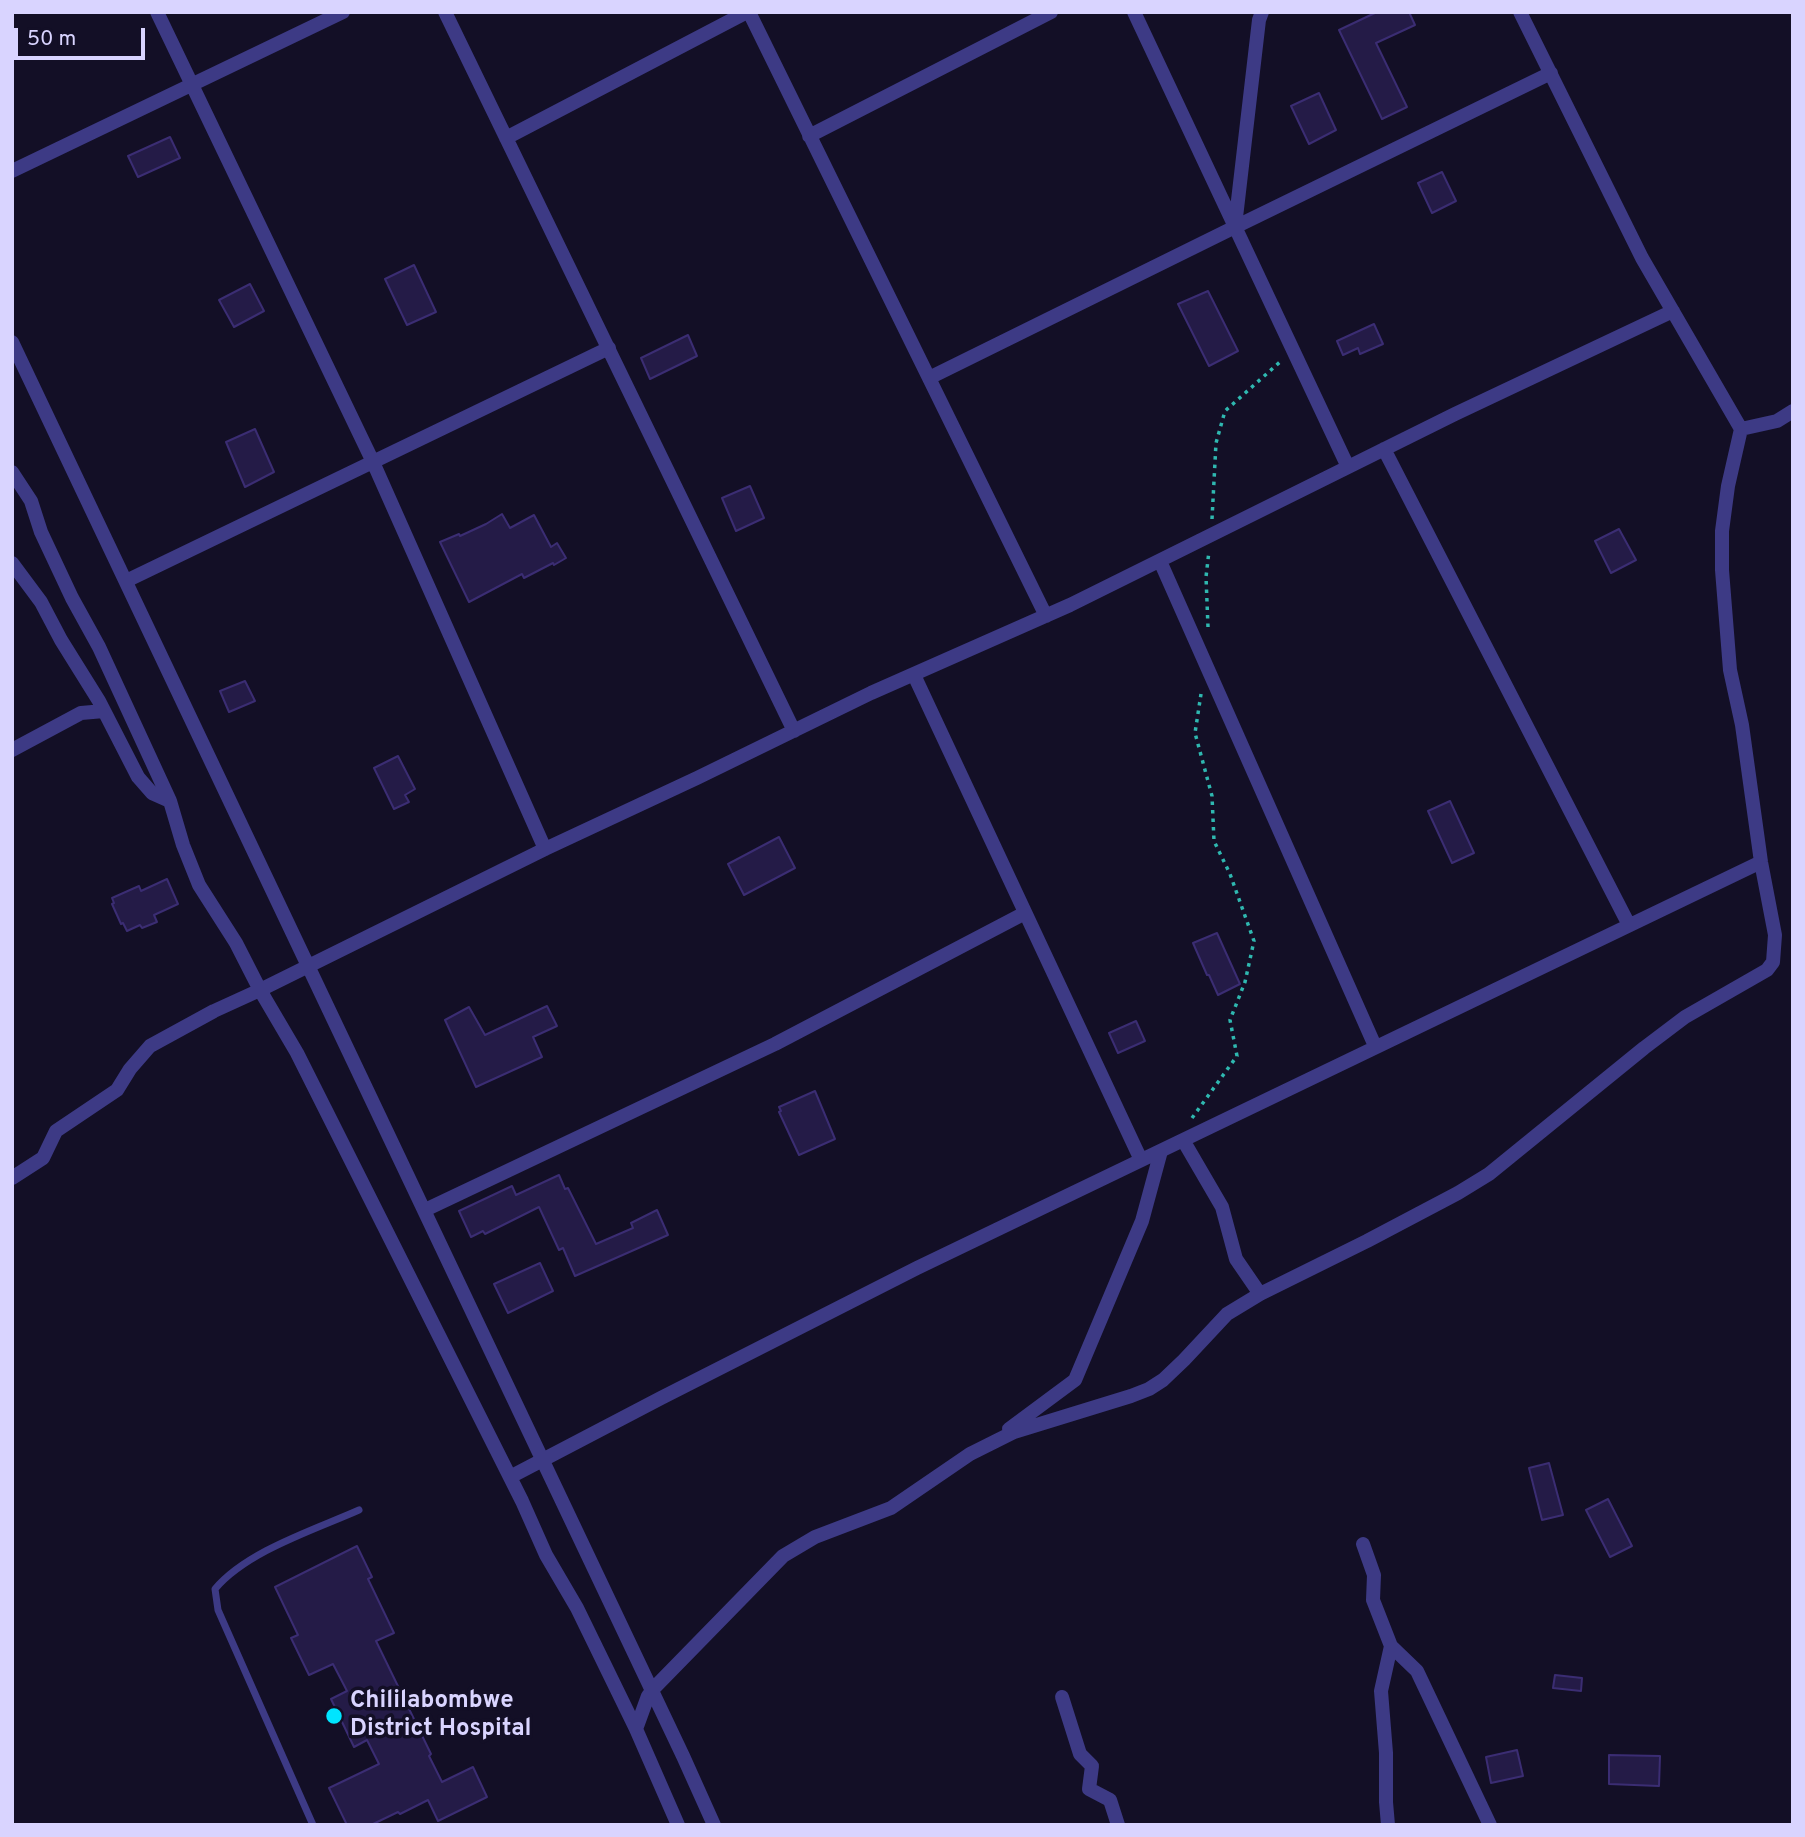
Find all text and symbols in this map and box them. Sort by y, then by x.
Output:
scale bar [18,14,149,58]
text: 50 m [27,26,76,53]
place label: Chililabombwe District Hospital [350,1688,532,1744]
marker: Chililabombwe District Hospital [324,1706,344,1726]

